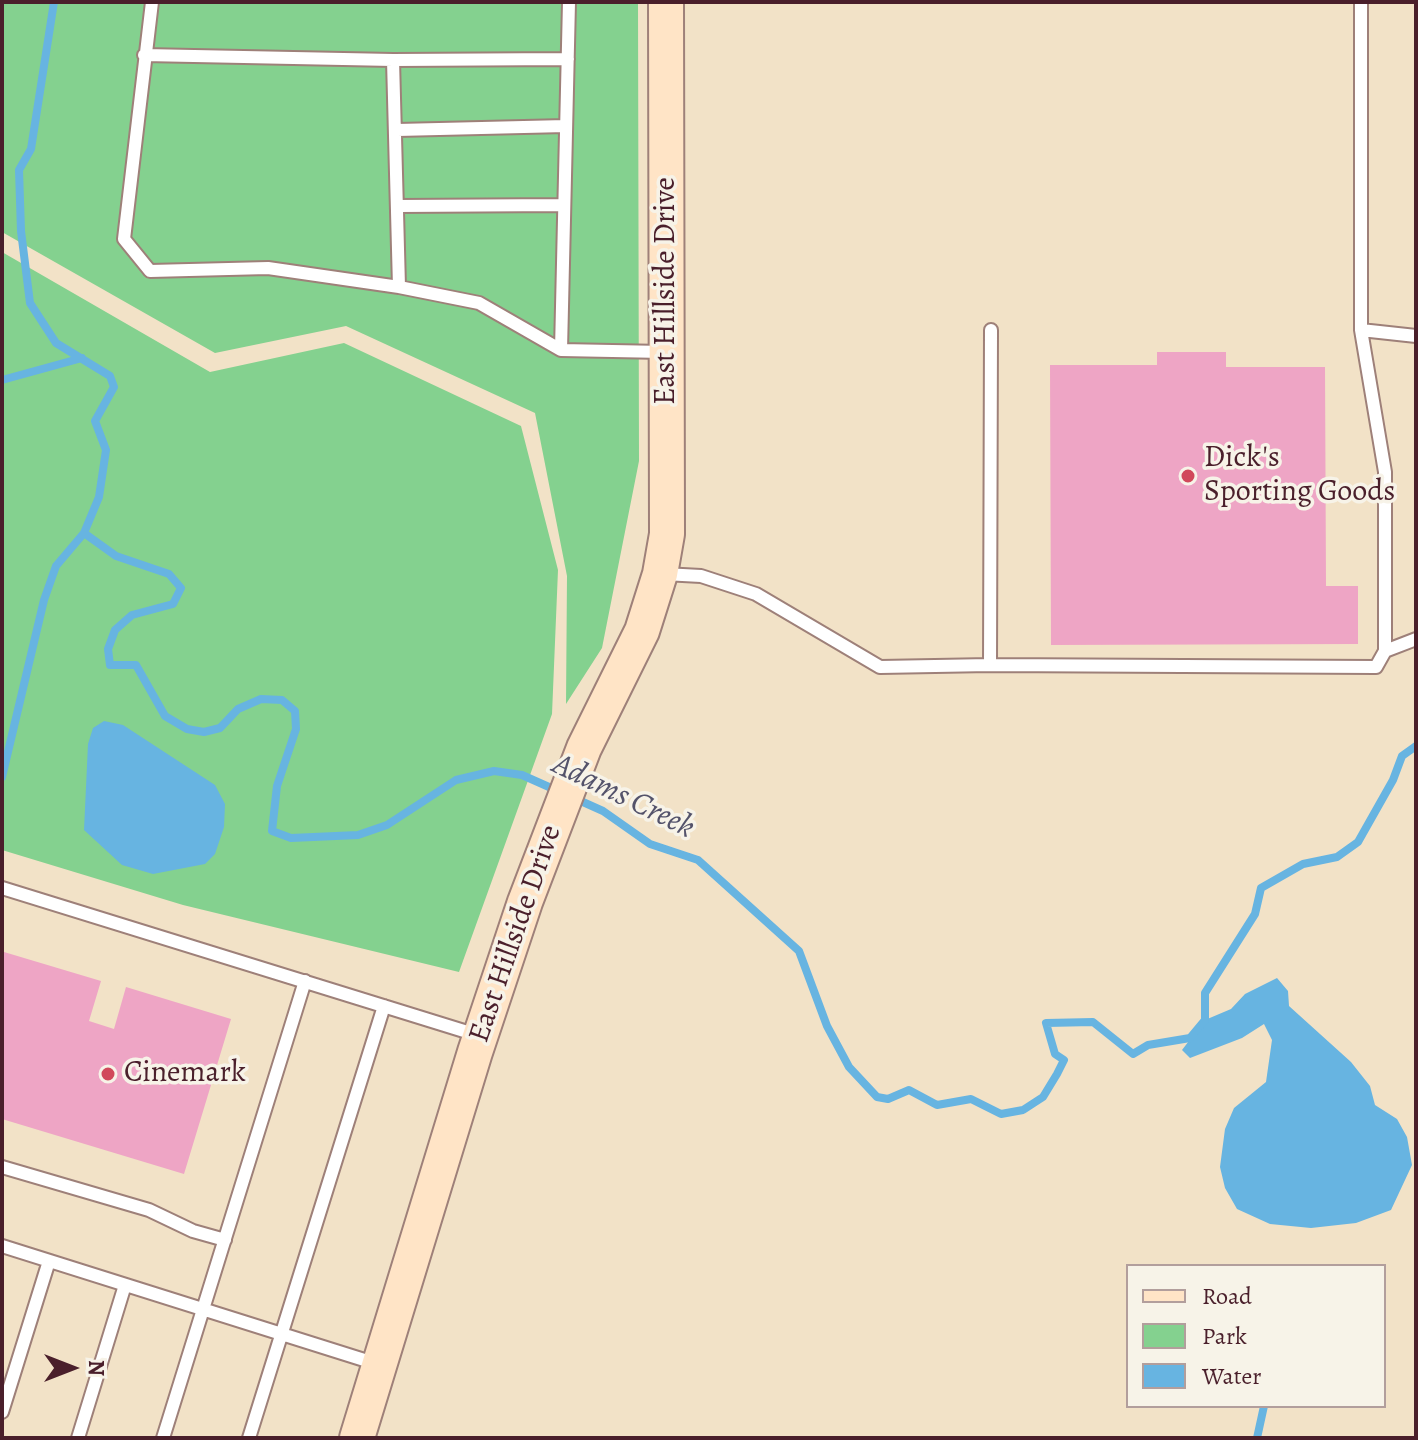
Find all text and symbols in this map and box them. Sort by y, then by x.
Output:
street label: East Hillside Drive [649,177,685,405]
place label: Dick's Sporting Goods [1204,441,1395,512]
marker: Dick's Sporting Goods [1179,467,1197,485]
water label: Adams Creek [546,746,700,848]
street label: East Hillside Drive [462,820,570,1048]
place label: Cinemark [124,1056,246,1092]
marker: Cinemark [99,1065,117,1083]
legend [1126,1264,1386,1408]
text: Road [1202,1280,1252,1312]
text: Park [1202,1320,1247,1352]
north arrow [32,1328,112,1408]
text: N [81,1360,111,1376]
text: Water [1202,1360,1262,1392]

